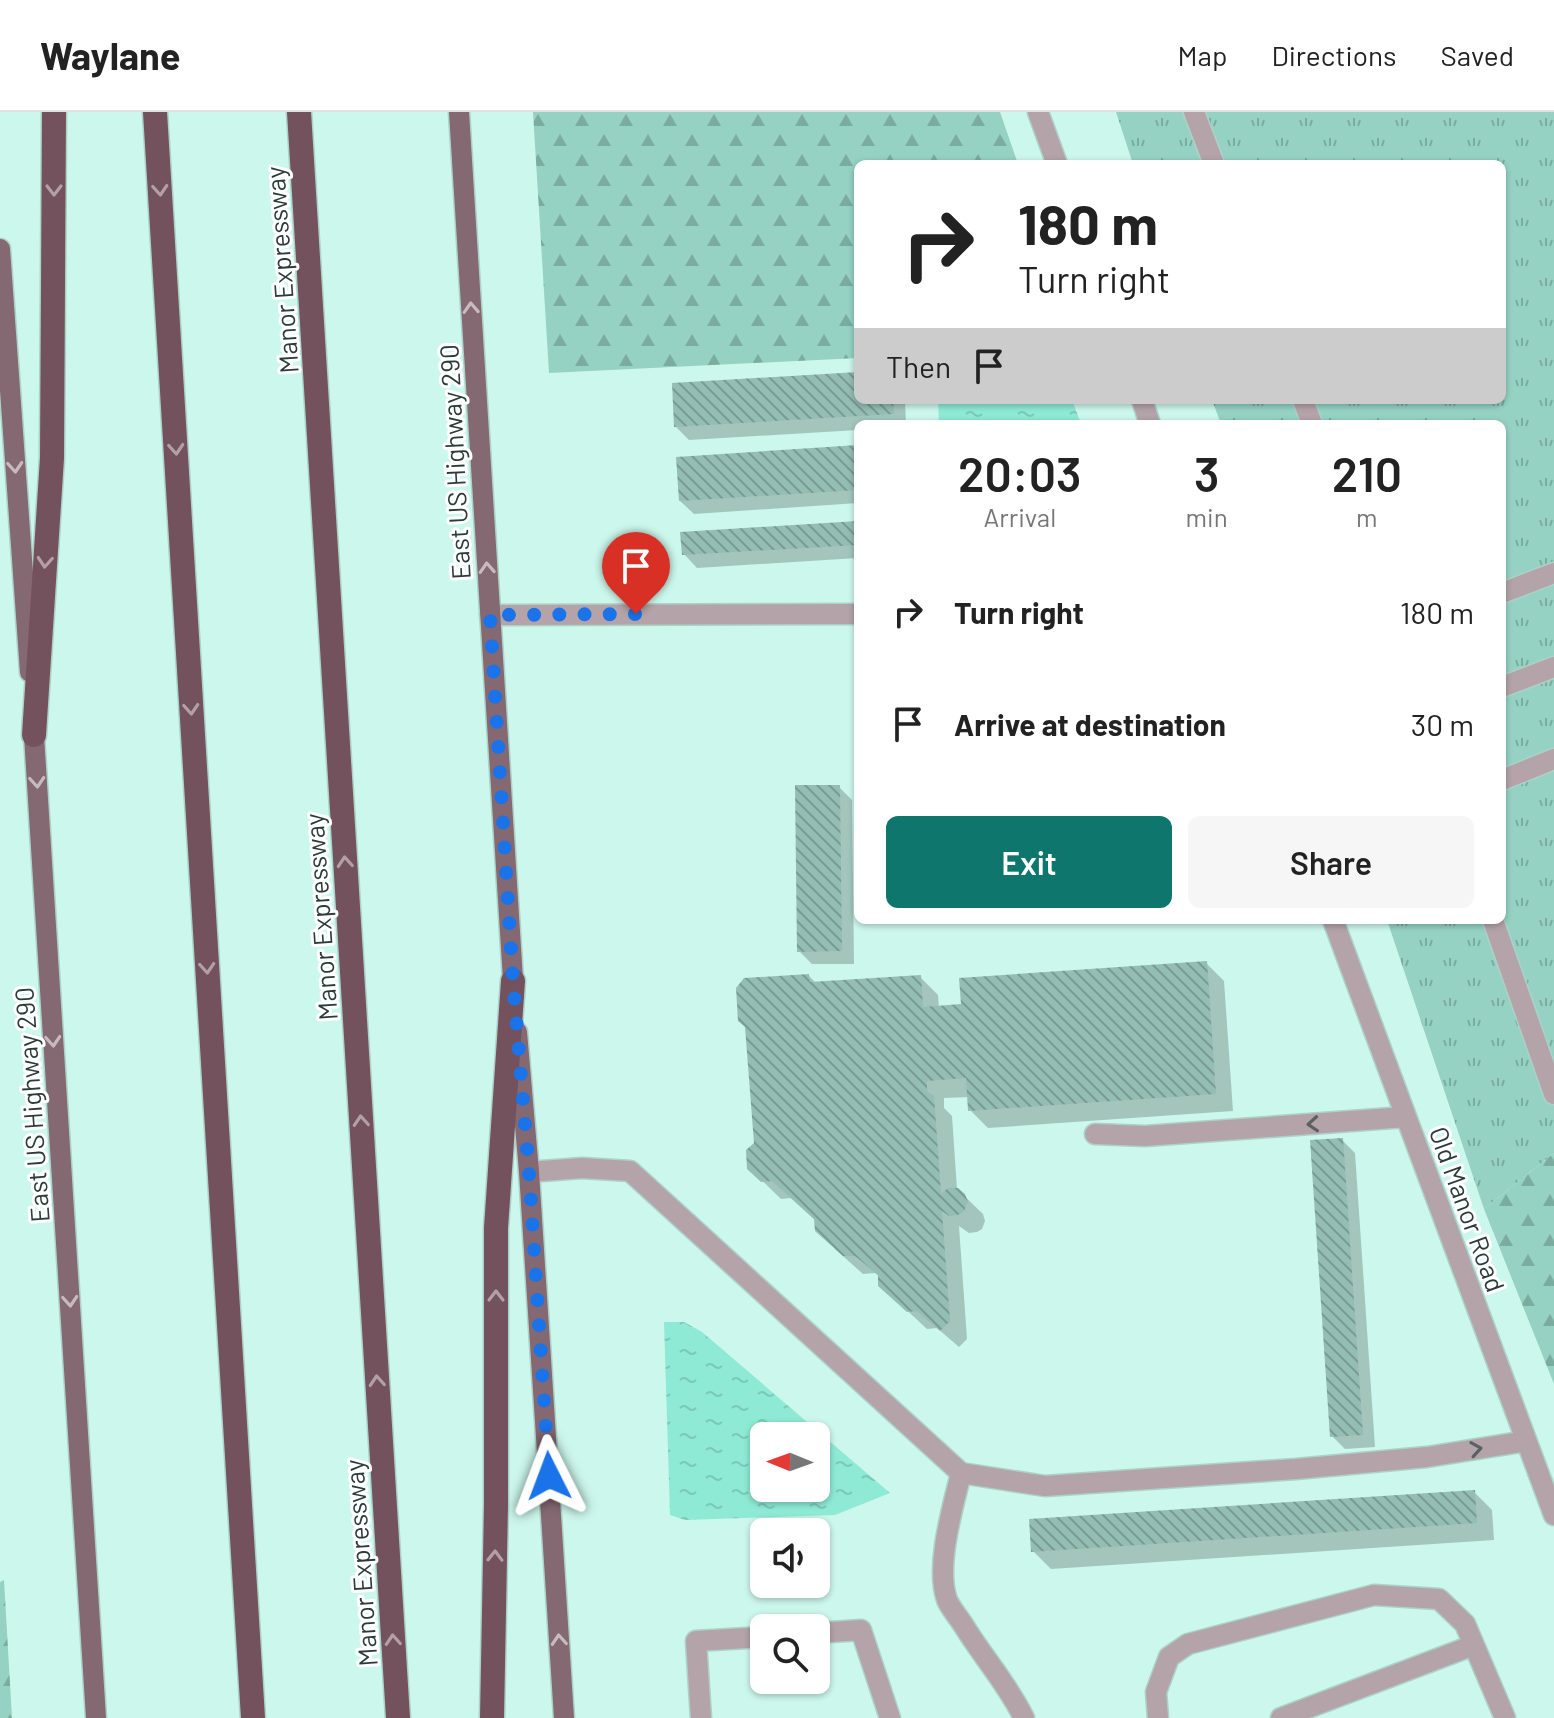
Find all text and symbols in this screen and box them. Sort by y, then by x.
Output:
text: Waylane [40,32,181,78]
text: Map [1178,38,1227,72]
text: Directions [1271,38,1397,72]
text: Saved [1441,38,1514,72]
street label: Manor Expressway [258,165,304,375]
one-way arrow [45,184,63,197]
one-way arrow [151,184,168,197]
text: 180 m [1018,189,1158,256]
icon: right [886,192,990,296]
text: Turn right [1018,257,1170,300]
one-way arrow [463,301,480,314]
street label: East US Highway 290 [432,344,476,580]
icon: arrive [967,344,1011,388]
text: Then [886,348,951,384]
one-way arrow [167,443,184,456]
text: 20:03 [958,444,1082,502]
text: 3 [1194,444,1219,502]
text: 210 [1332,444,1402,502]
one-way arrow [6,461,23,474]
text: Arrival [983,501,1056,532]
text: min [1186,501,1228,532]
text: m [1356,501,1378,532]
pin [602,532,670,614]
icon: arrive [614,544,658,588]
one-way arrow [37,556,54,569]
one-way arrow [479,561,496,574]
icon: right [886,590,930,634]
text: Turn right [954,594,1084,630]
text: 180 m [1400,594,1474,630]
icon: arrive [886,702,930,746]
one-way arrow [183,703,200,716]
text: Arrive at destination [954,706,1226,742]
text: 30 m [1411,706,1474,742]
one-way arrow [28,776,45,789]
street label: Manor Expressway [297,812,343,1022]
button: Exit [886,816,1172,908]
button: Share [1188,816,1474,908]
one-way arrow [337,855,354,868]
one-way arrow [198,962,215,975]
street label: East US Highway 290 [7,986,55,1224]
one-way arrow [45,1035,62,1048]
one-way arrow [353,1114,370,1127]
one-way arrow [1306,1115,1319,1132]
street label: Old Manor Road [1424,1122,1512,1296]
one-way arrow [487,1289,505,1302]
one-way arrow [61,1295,78,1308]
one-way arrow [369,1374,386,1387]
north arrow [750,1422,830,1502]
map controls [750,1422,830,1694]
position arrow [507,1434,591,1518]
one-way arrow [1469,1441,1483,1458]
street label: Manor Expressway [337,1458,383,1668]
button: sound [750,1518,830,1598]
one-way arrow [487,1549,504,1562]
button: search [750,1614,830,1694]
one-way arrow [385,1633,402,1646]
one-way arrow [551,1633,568,1646]

